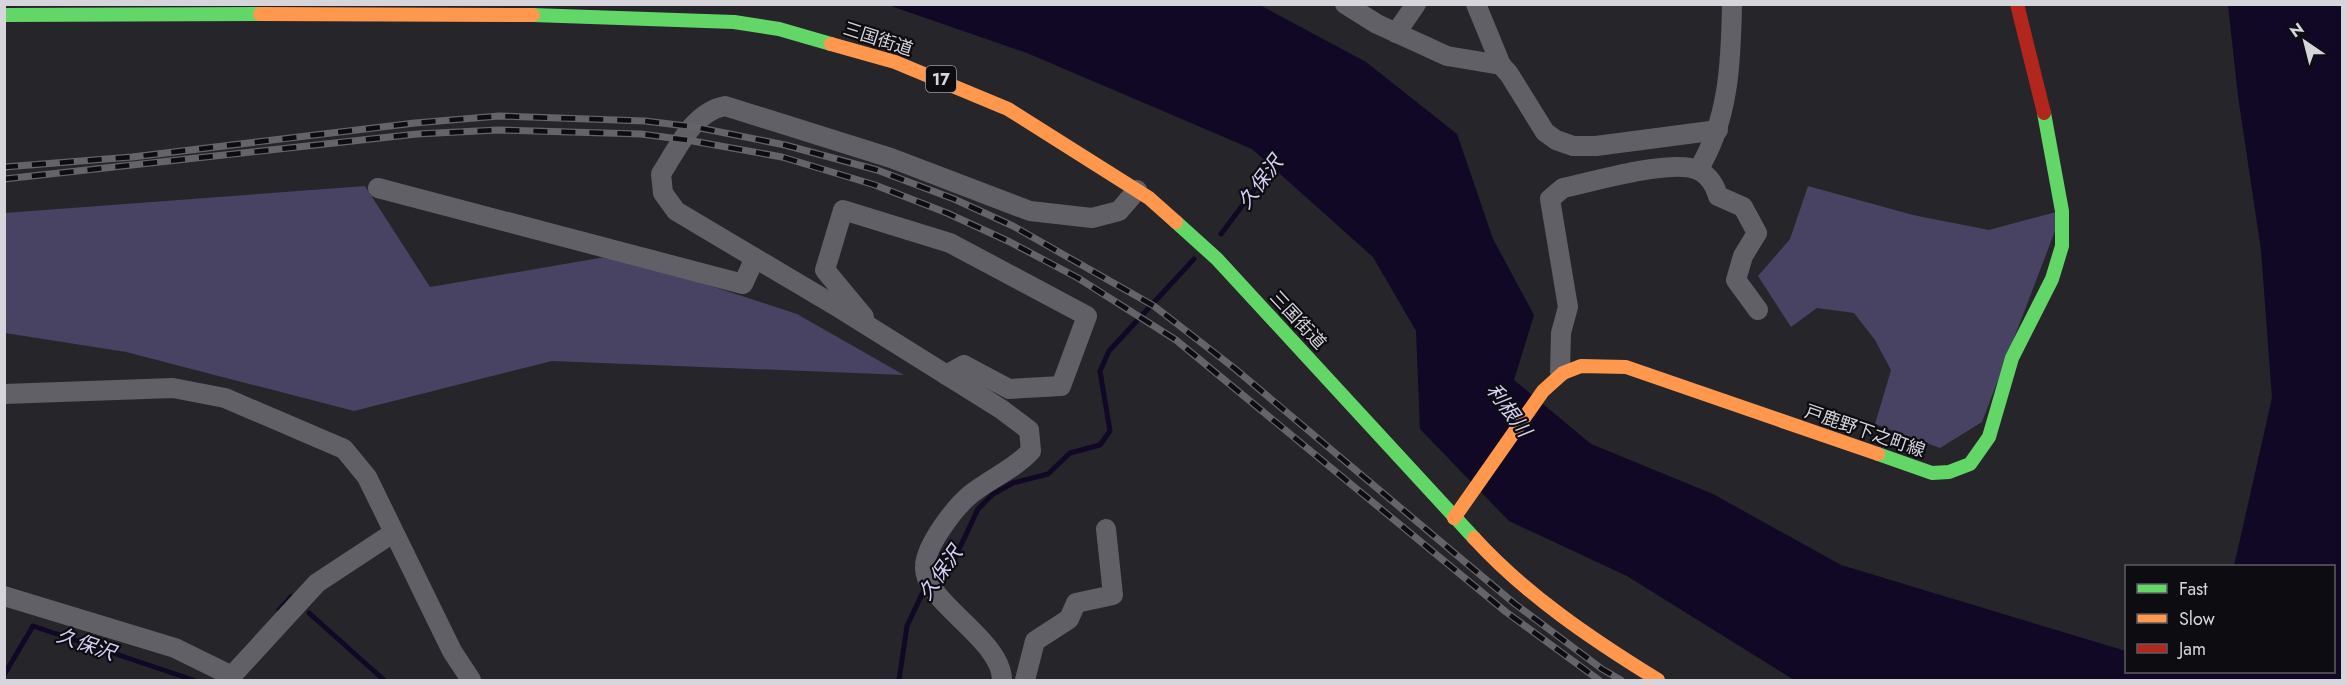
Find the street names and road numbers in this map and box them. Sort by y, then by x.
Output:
street label: 三国街道 [840,16,916,62]
road number: 17 [926,66,956,92]
street label: 三国街道 [1264,285,1332,355]
street label: 戸鹿野下之町線 [1801,398,1929,464]

